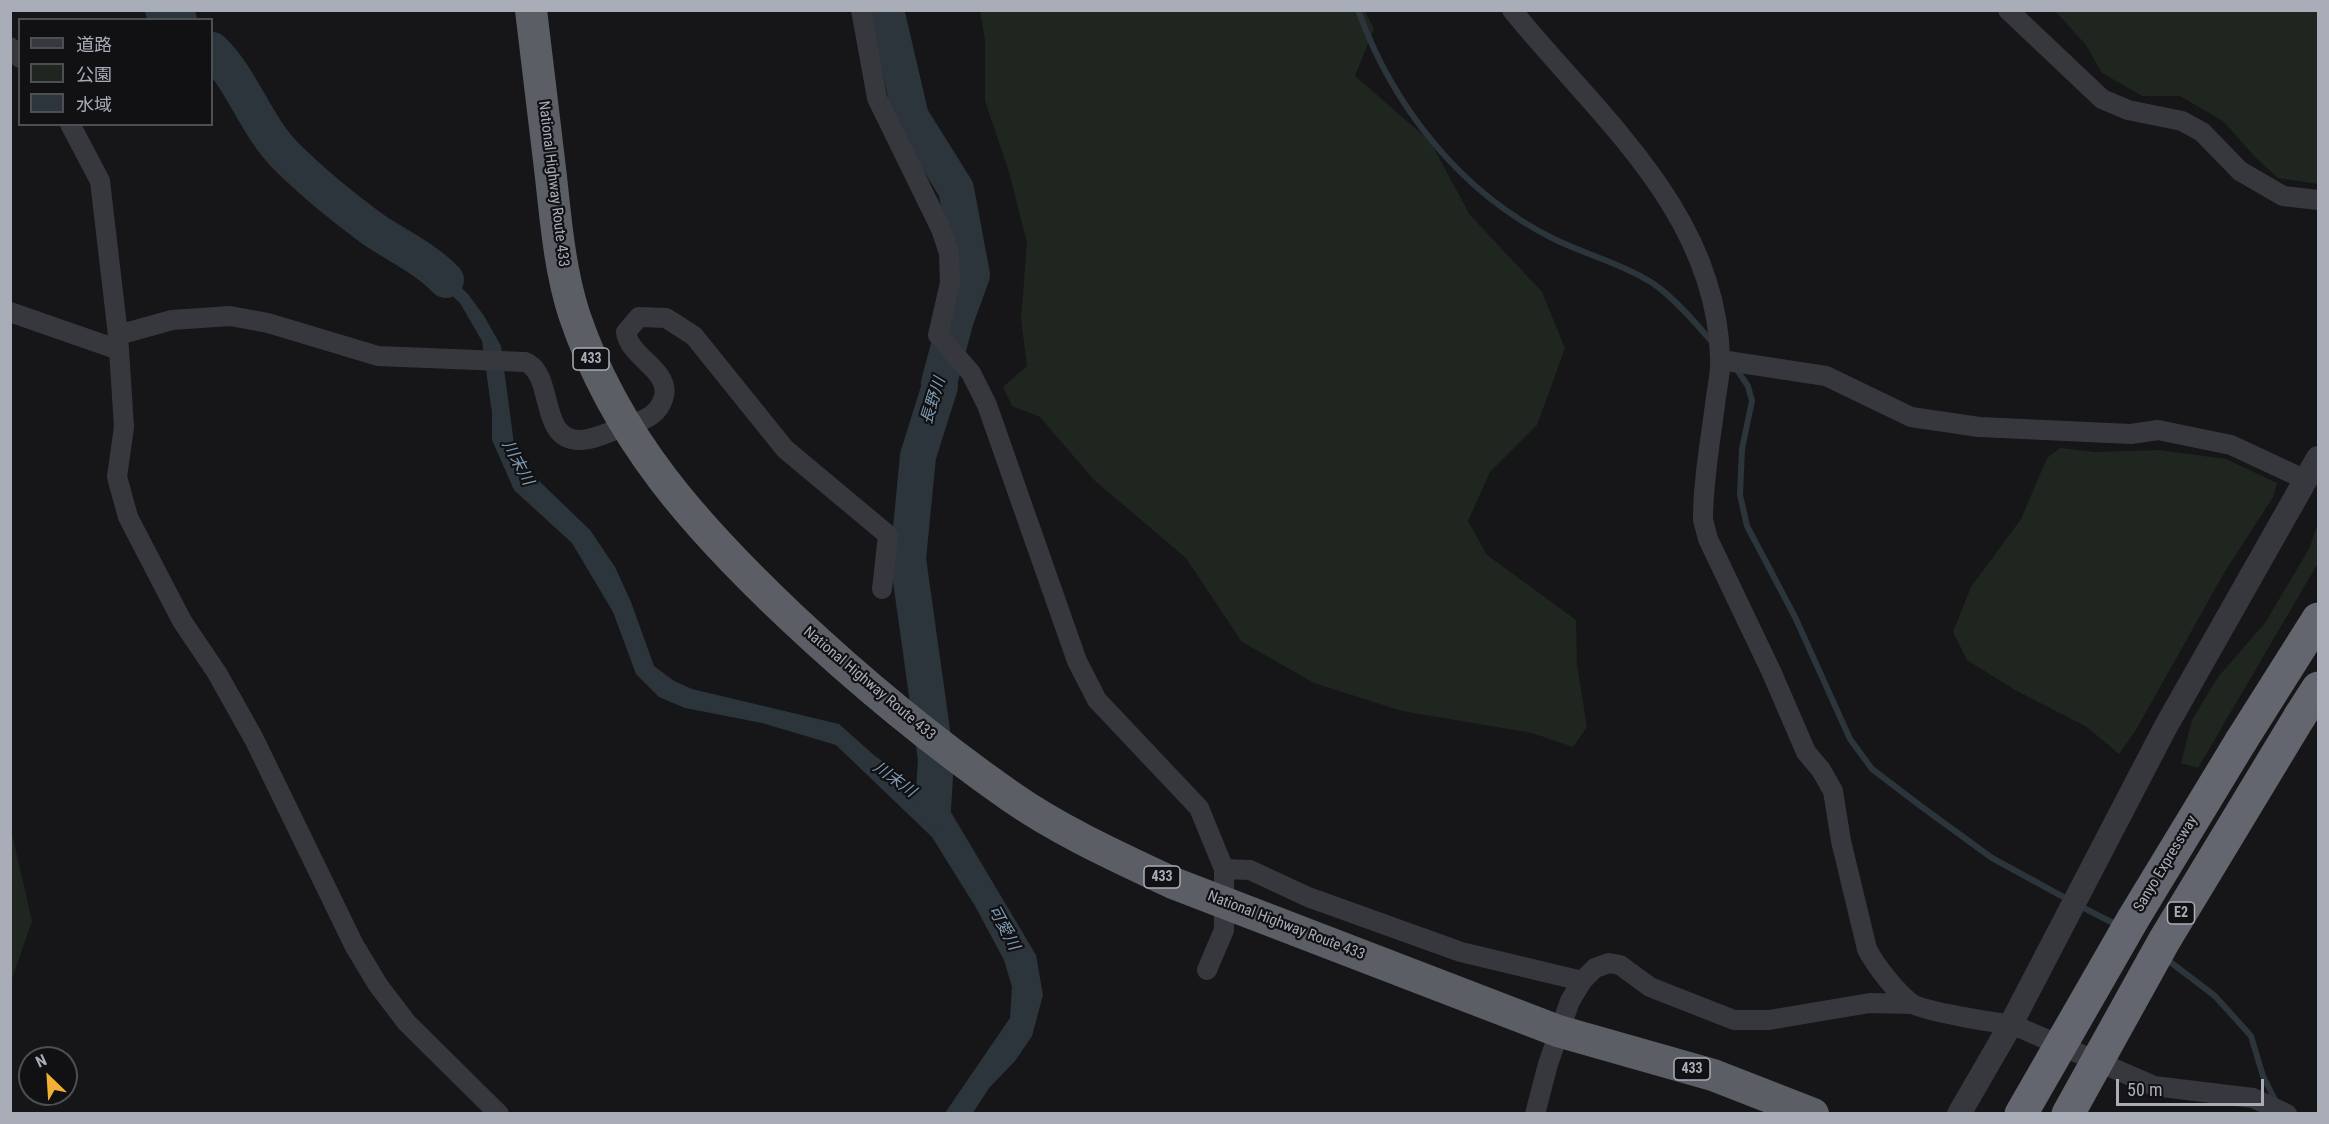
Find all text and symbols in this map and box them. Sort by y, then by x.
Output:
legend [18,18,213,126]
text: 道路 [76,34,112,55]
text: 公園 [76,64,112,85]
text: 水域 [76,94,112,115]
street label: National Highway Route 433 [534,100,572,268]
road number: 433 [573,348,609,370]
water label: 長野川 [918,375,950,427]
water label: 川末川 [497,437,537,489]
street label: National Highway Route 433 [799,623,939,745]
water label: 川末川 [869,758,919,802]
street label: Sanyo Expressway [2130,813,2202,915]
road number: 433 [1144,866,1180,888]
street label: National Highway Route 433 [1205,888,1367,964]
water label: 可愛川 [983,902,1023,954]
road number: E2 [2168,902,2194,924]
north arrow [18,1046,78,1106]
text: N [33,1050,49,1072]
road number: 433 [1674,1058,1710,1080]
scale bar [2119,1067,2268,1105]
text: 50 m [2127,1079,2162,1100]

